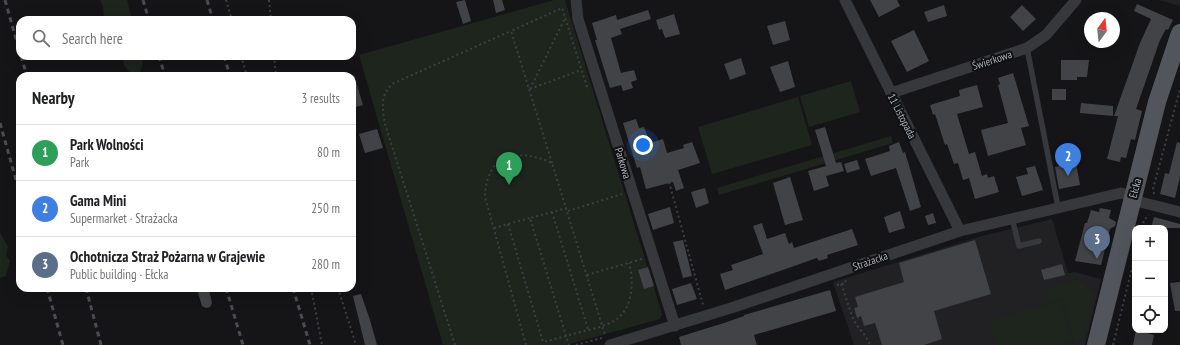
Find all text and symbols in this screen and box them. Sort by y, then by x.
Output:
north arrow [1084,12,1120,48]
search box [16,16,356,60]
icon: search [30,27,52,49]
text: Search here [62,29,123,48]
street label: Świerkowa [970,47,1014,73]
text: Nearby [32,87,75,109]
text: 3 results [301,90,340,107]
street label: 11 Listopada [885,91,919,141]
text: Park Wolności [70,135,144,154]
your location [633,135,653,155]
pin: 2 [1055,143,1081,176]
text: 1 [42,144,48,161]
text: 80 m [317,144,340,161]
street label: Parkowa [612,146,634,180]
pin: 1 [496,152,522,185]
text: Park [70,154,89,171]
street label: Ełcka [1126,177,1144,199]
text: Gama Mini [70,191,126,210]
text: 2 [42,200,48,217]
text: 250 m [311,200,340,217]
text: Supermarket · Strażacka [70,210,178,227]
map controls [1132,225,1168,333]
button: + [1132,225,1168,261]
pin: 3 [1084,226,1110,259]
text: Ochotnicza Straż Pożarna w Grajewie [70,247,265,266]
street label: Strażacka [851,249,889,273]
text: 3 [42,256,48,273]
text: 280 m [311,256,340,273]
button: − [1132,261,1168,297]
text: Public building · Ełcka [70,266,168,283]
button: locate [1132,297,1168,333]

